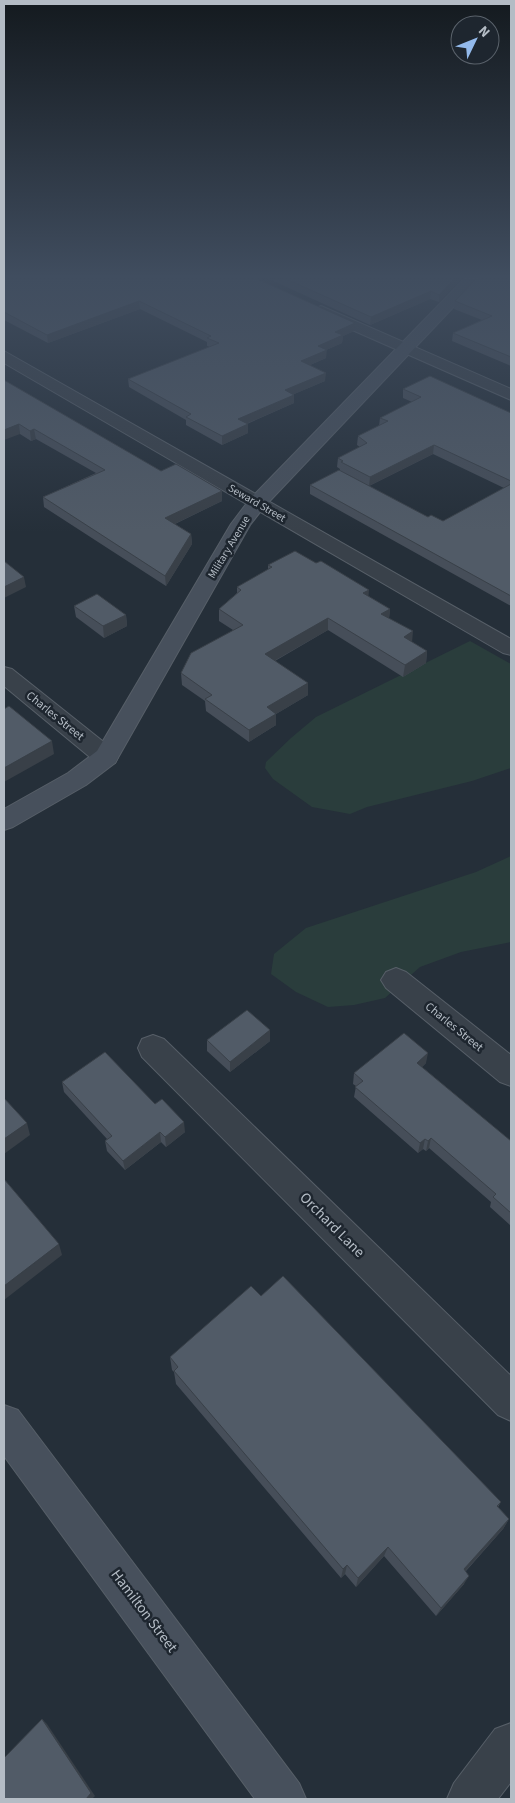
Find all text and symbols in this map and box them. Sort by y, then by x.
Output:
north arrow [450,15,500,65]
text: N [473,22,494,42]
street label: Seward Street [225,480,289,526]
street label: Military Avenue [204,512,254,581]
street label: Charles Street [22,687,88,745]
street label: Charles Street [421,998,487,1056]
street label: Orchard Lane [295,1188,369,1262]
street label: Hamilton Street [106,1565,182,1657]

